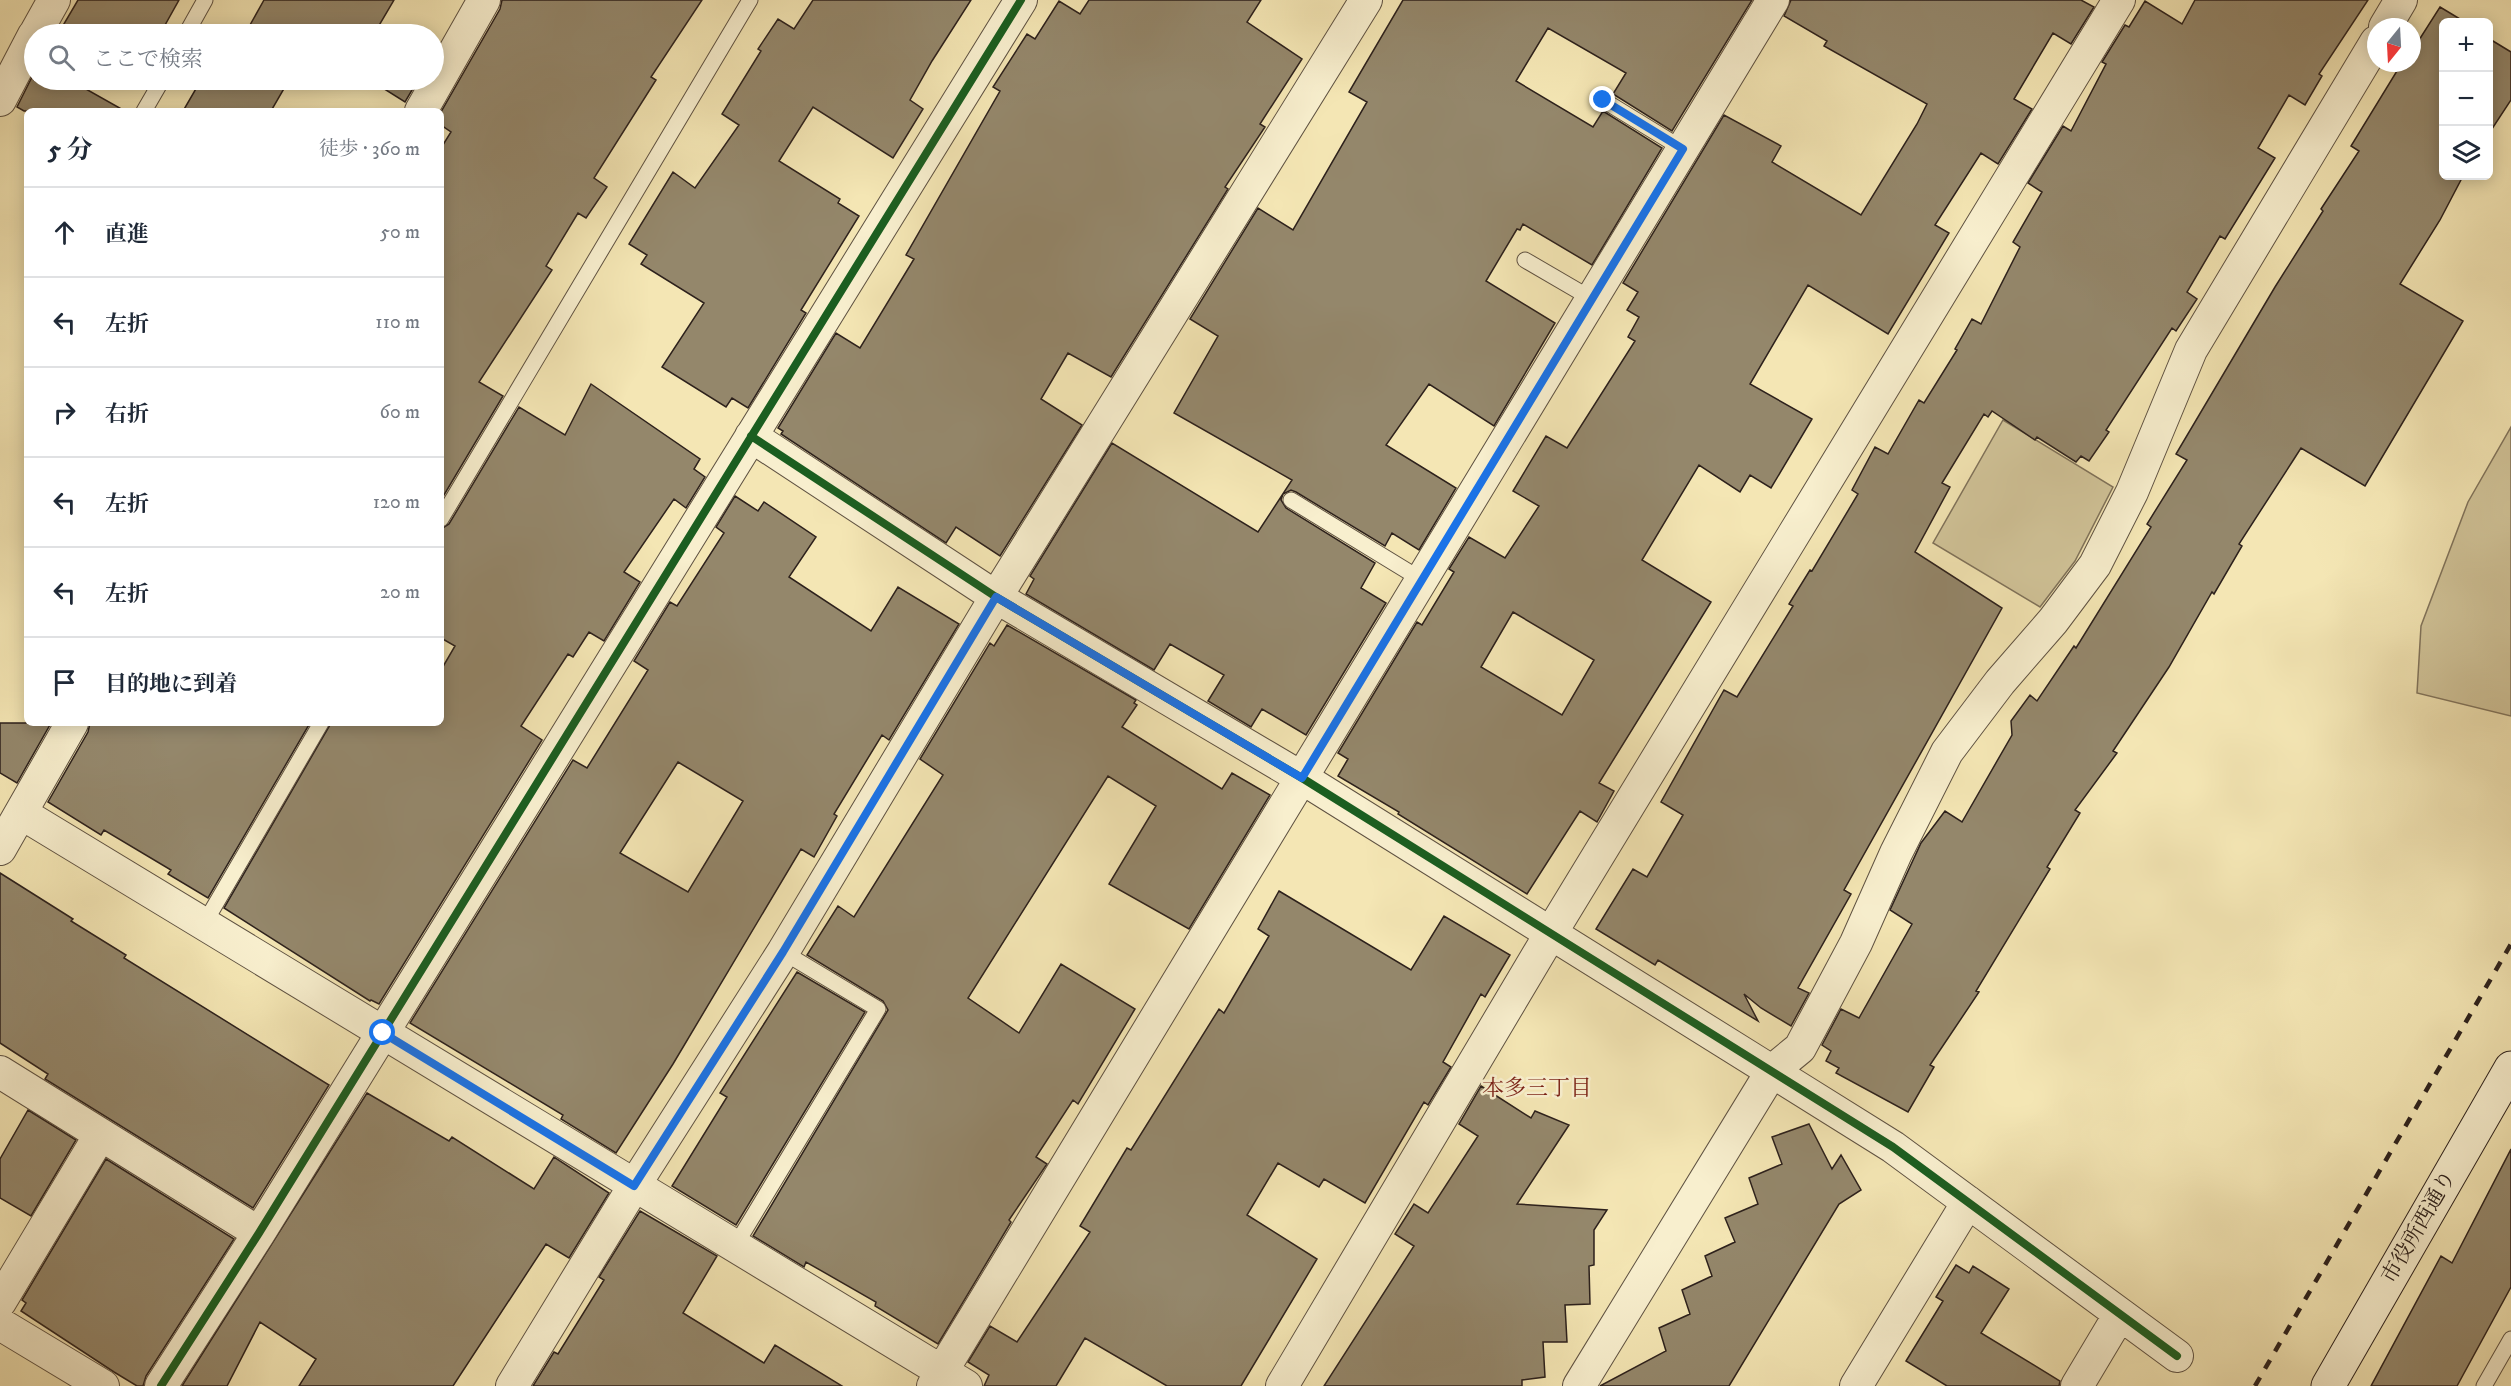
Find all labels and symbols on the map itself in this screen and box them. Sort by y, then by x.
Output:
north arrow [2367,18,2421,72]
route end [1589,86,1615,112]
route start [369,1019,395,1045]
district label: 本多三丁目 [1482,1075,1592,1102]
street label: 市役所西通り [2376,1166,2462,1288]

